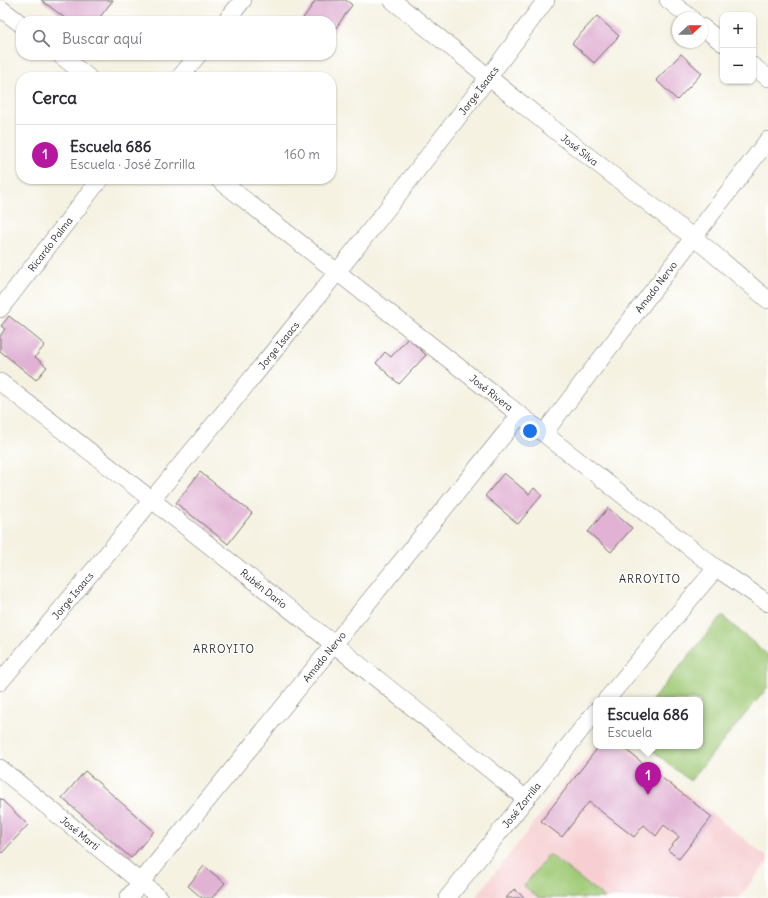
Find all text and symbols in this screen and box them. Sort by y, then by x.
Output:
north arrow [672,12,708,48]
map controls [720,12,756,84]
button: + [720,12,756,48]
search box [16,16,336,60]
icon: search [30,27,52,49]
text: Buscar aquí [62,29,142,48]
button: − [720,48,756,84]
street label: Jorge Isaacs [456,63,501,117]
text: Cerca [32,87,77,109]
street label: José Silva [558,131,601,168]
text: Escuela 686 [70,137,152,156]
text: 1 [42,146,48,163]
text: 160 m [284,146,320,163]
text: Escuela · José Zorrilla [70,156,195,173]
street label: Ricardo Palma [25,214,75,274]
street label: Amado Nervo [632,258,680,315]
street label: Jorge Isaacs [255,318,302,372]
street label: José Rivera [467,372,516,414]
your location [520,421,540,441]
street label: Rubén Darío [238,566,290,611]
street label: Jorge Isaacs [49,569,96,622]
district label: ARROYITO [619,572,681,586]
street label: Amado Nervo [300,628,349,685]
district label: ARROYITO [193,642,255,656]
popup [593,697,703,749]
text: Escuela 686 [607,705,689,724]
text: Escuela [607,724,652,741]
pin: 1 [635,762,661,795]
street label: José Zorrilla [499,779,543,830]
street label: José Martí [58,813,102,853]

